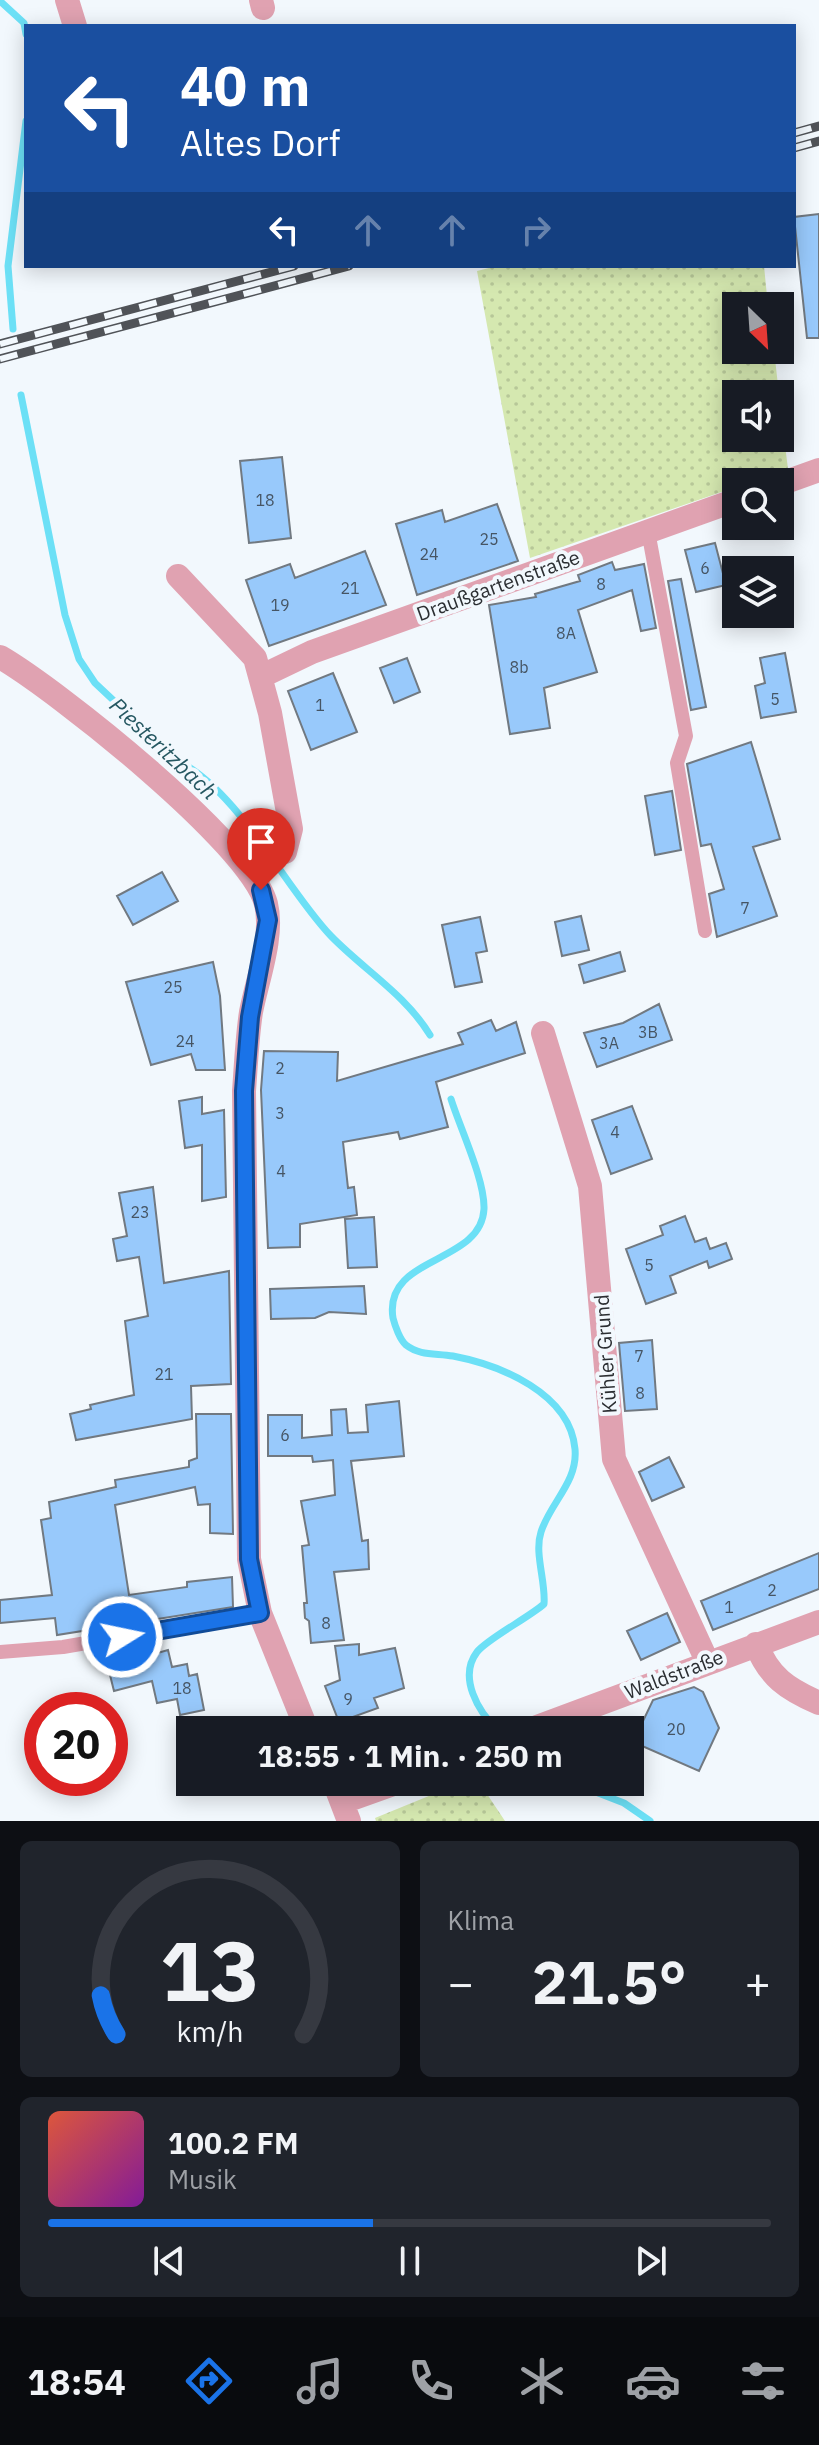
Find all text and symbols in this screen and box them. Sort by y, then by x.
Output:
text: 40 m [180,49,310,121]
icon: left [48,56,152,160]
text: Altes Dorf [180,119,340,166]
icon: left [262,208,306,252]
icon: ahead [346,208,390,252]
icon: ahead [430,208,474,252]
icon: right [514,208,558,252]
north arrow [722,292,794,364]
map controls [722,292,794,628]
button: sound [722,380,794,452]
button: search [722,468,794,540]
house number: 18 [255,490,275,510]
house number: 25 [479,529,499,549]
street label: Draußgartenstraße [413,543,583,627]
house number: 24 [419,544,439,564]
button: layers [722,556,794,628]
house number: 6 [700,558,710,578]
house number: 8 [596,574,606,594]
house number: 21 [340,578,360,598]
house number: 19 [270,595,290,615]
house number: 8A [556,623,576,643]
house number: 8b [510,657,528,677]
house number: 5 [770,689,780,709]
water label: Piesteritzbach [104,691,224,805]
house number: 1 [315,695,325,715]
pin [227,808,295,890]
icon: arrive [239,820,283,864]
house number: 7 [740,898,750,918]
house number: 25 [163,977,183,997]
house number: 3B [638,1022,658,1042]
house number: 24 [175,1031,195,1051]
house number: 3A [599,1033,619,1053]
house number: 2 [275,1058,285,1078]
house number: 3 [275,1103,285,1123]
house number: 4 [610,1122,620,1142]
house number: 4 [276,1161,286,1181]
house number: 23 [130,1202,150,1222]
house number: 5 [644,1255,654,1275]
street label: Kühler Grund [587,1294,623,1414]
house number: 7 [634,1346,644,1366]
house number: 21 [154,1364,174,1384]
house number: 8 [635,1383,645,1403]
house number: 6 [280,1425,290,1445]
house number: 2 [767,1580,777,1600]
position arrow [80,1595,164,1679]
house number: 1 [724,1597,734,1617]
house number: 8 [321,1613,331,1633]
street label: Waldstraße [621,1643,727,1705]
house number: 18 [172,1678,192,1698]
house number: 9 [343,1689,353,1709]
speed limit sign: 20 [24,1692,128,1796]
house number: 20 [666,1719,686,1739]
text: 18:55 · 1 Min. · 250 m [257,1736,563,1775]
text: Klima [448,1903,514,1937]
text: 13 [160,1916,260,2024]
text: 21.5° [532,1942,687,2021]
text: − [448,1954,474,2011]
text: + [745,1954,771,2011]
text: km/h [176,2013,243,2050]
text: 100.2 FM [168,2123,299,2162]
text: Musik [168,2162,237,2196]
icon: previous [147,2239,191,2283]
icon: pause [388,2239,432,2283]
icon: next [629,2239,673,2283]
icon: directions [181,2353,237,2409]
icon: music [292,2353,348,2409]
icon: phone [403,2353,459,2409]
icon: climate [514,2353,570,2409]
icon: car [625,2353,681,2409]
icon: filters [735,2353,791,2409]
text: 18:54 [27,2358,126,2405]

